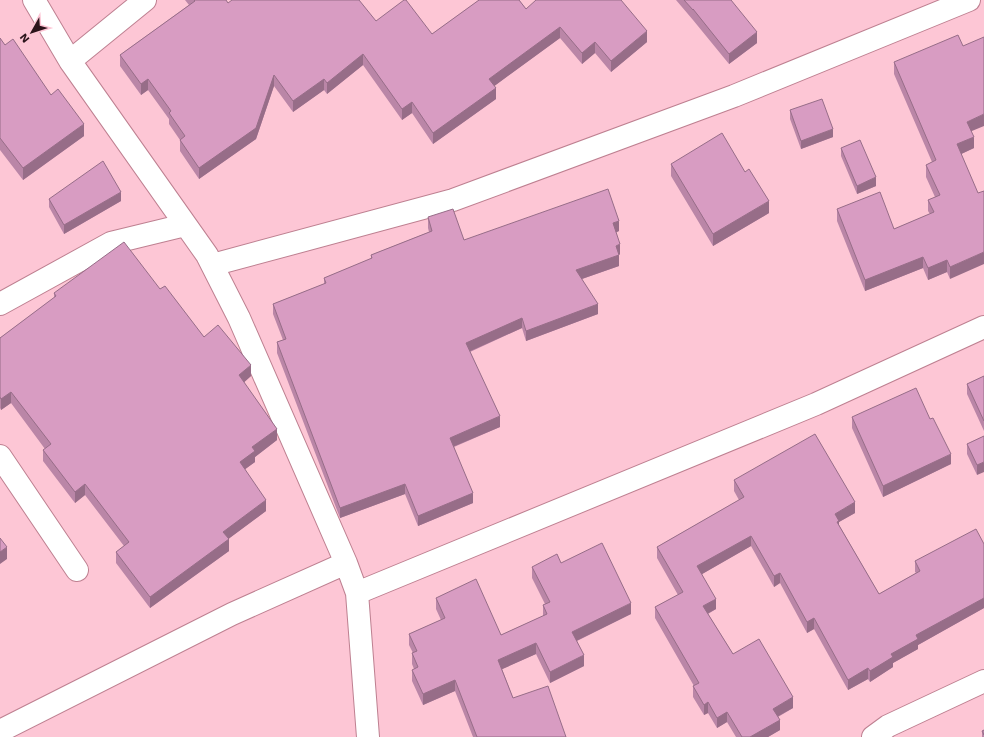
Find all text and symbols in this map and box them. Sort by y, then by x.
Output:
north arrow [12,12,52,52]
text: N [17,31,32,45]

